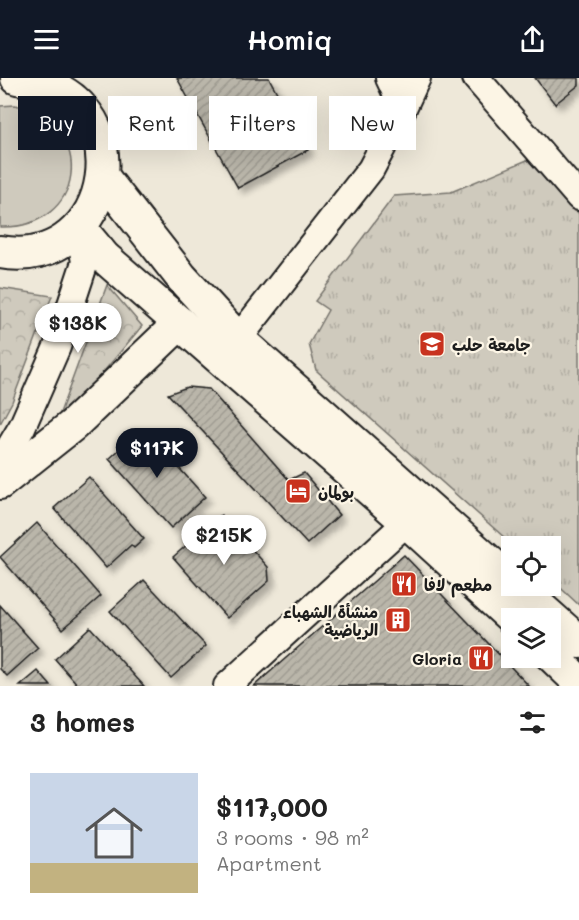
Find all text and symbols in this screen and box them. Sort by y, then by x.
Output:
text: Homiq [247,22,332,57]
icon: menu [30,23,63,56]
icon: share [516,23,549,56]
chip: Buy [18,96,96,150]
chip: Rent [108,96,197,150]
chip: Filters [209,96,317,150]
chip: New [329,96,416,150]
pin: $138K [36,303,120,354]
text: $138K [49,309,107,335]
school or university icon: جامعة حلب [417,329,447,359]
place label: جامعة حلب [452,334,530,355]
pin: $117K [115,428,199,479]
text: $117K [130,434,184,460]
hotel icon: بولمان [283,476,313,506]
place label: بولمان [318,481,354,503]
pin: $215K [182,515,266,566]
text: $215K [195,521,253,547]
map controls [501,536,561,668]
button: locate [501,536,561,596]
restaurant icon: مطعم لافا [389,569,419,599]
place label: مطعم لافا [424,574,492,598]
place label: منشأة الشهباء الرياضية [283,601,378,640]
building icon: منشأة الشهباء الرياضية [383,605,413,635]
button: layers [501,608,561,668]
restaurant icon: Gloria [466,643,496,673]
place label: Gloria [412,648,462,669]
text: 3 homes [30,705,135,739]
icon: filters [516,706,549,739]
text: $117,000 [216,790,328,824]
icon: home [78,797,150,869]
text: 3 rooms · 98 m² [216,824,369,850]
text: Apartment [216,850,322,876]

